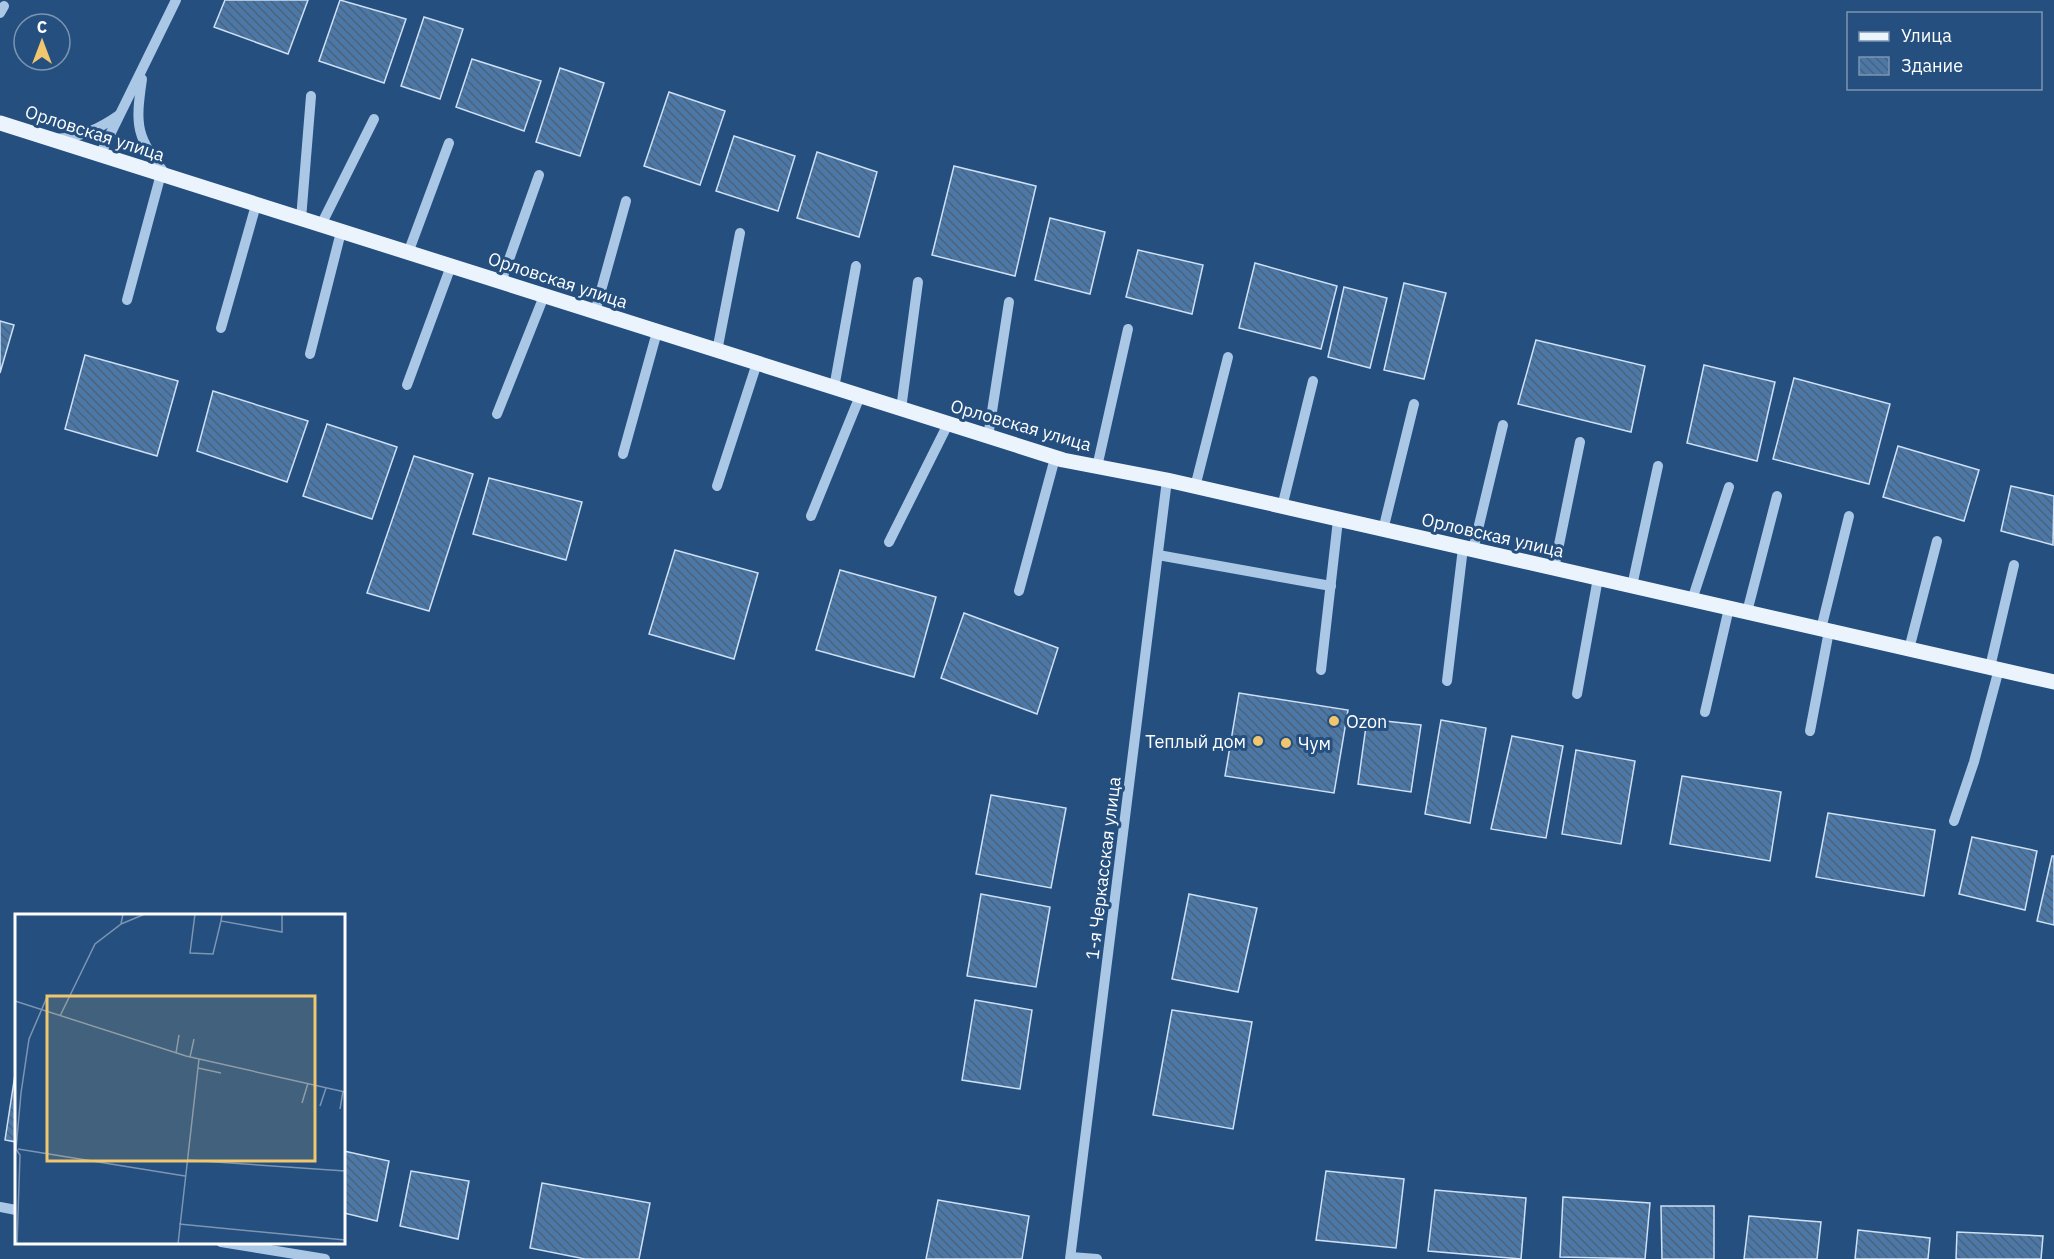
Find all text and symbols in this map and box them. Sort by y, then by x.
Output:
north arrow [12,12,72,72]
legend [1847,12,2042,90]
text: С [37,17,47,37]
text: Улица [1901,24,1952,47]
text: Здание [1901,54,1963,77]
street label: Орловская улица [22,100,168,167]
street label: Орловская улица [485,247,631,314]
street label: Орловская улица [948,394,1094,456]
street label: Орловская улица [1419,507,1567,563]
place label: Ozon [1346,710,1387,733]
marker: Ozon [1327,714,1341,728]
place label: Теплый дом [1145,730,1246,753]
place label: Чум [1298,732,1331,755]
marker: Теплый дом [1251,734,1265,748]
marker: Чум [1279,736,1293,750]
street label: 1-я Черкасская улица [1080,775,1126,961]
inset map [15,914,345,1244]

